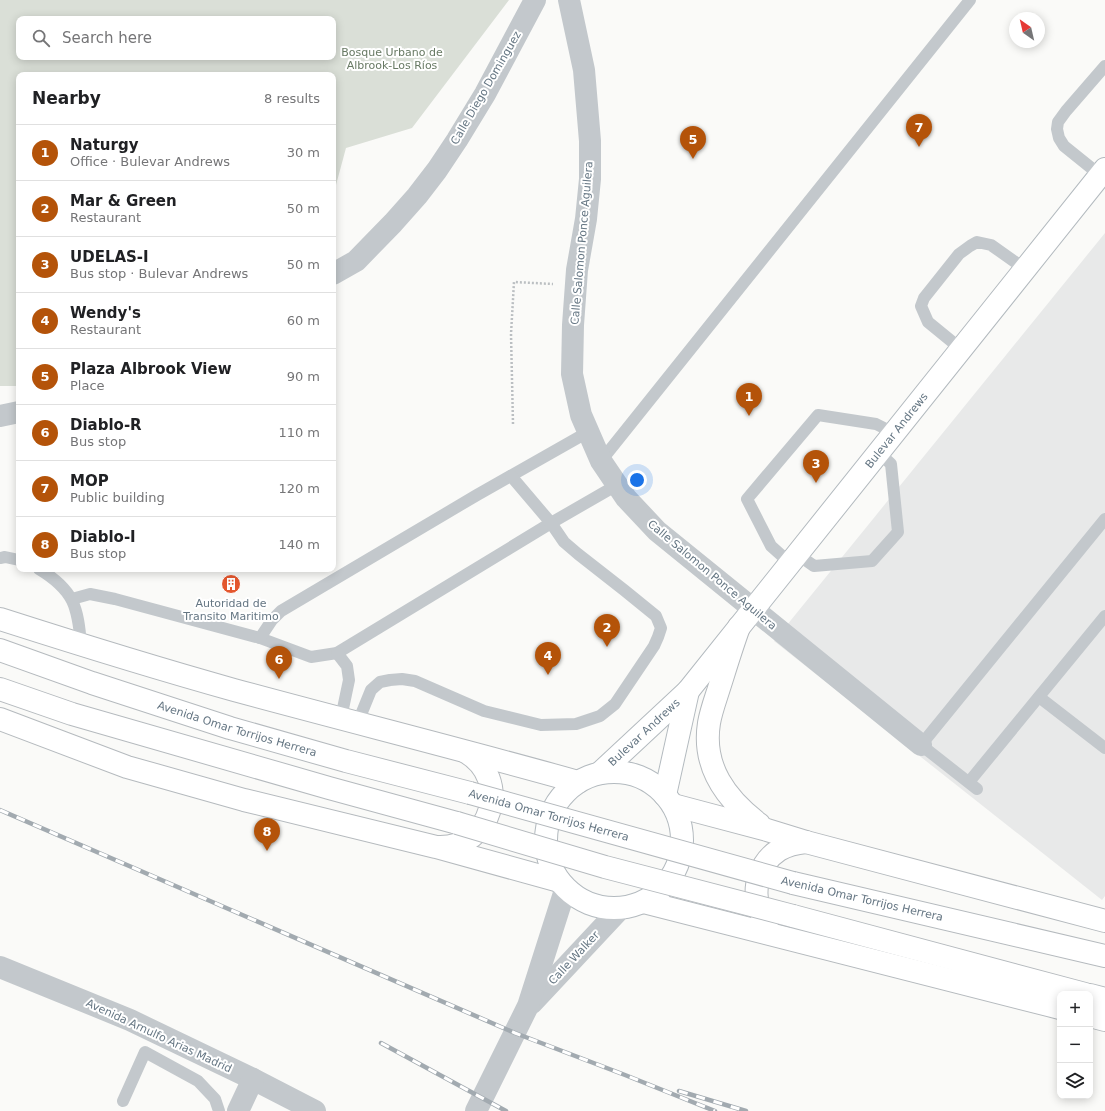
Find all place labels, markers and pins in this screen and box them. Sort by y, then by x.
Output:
pin: 7 [906,114,932,147]
pin: 5 [680,126,706,159]
pin: 1 [736,383,762,416]
pin: 3 [803,450,829,483]
building icon: Autoridad de Transito Maritimo [220,573,242,595]
place label: Autoridad de Transito Maritimo [182,597,279,623]
pin: 2 [594,614,620,647]
pin: 4 [535,642,561,675]
pin: 6 [266,646,292,679]
pin: 8 [254,818,280,851]

